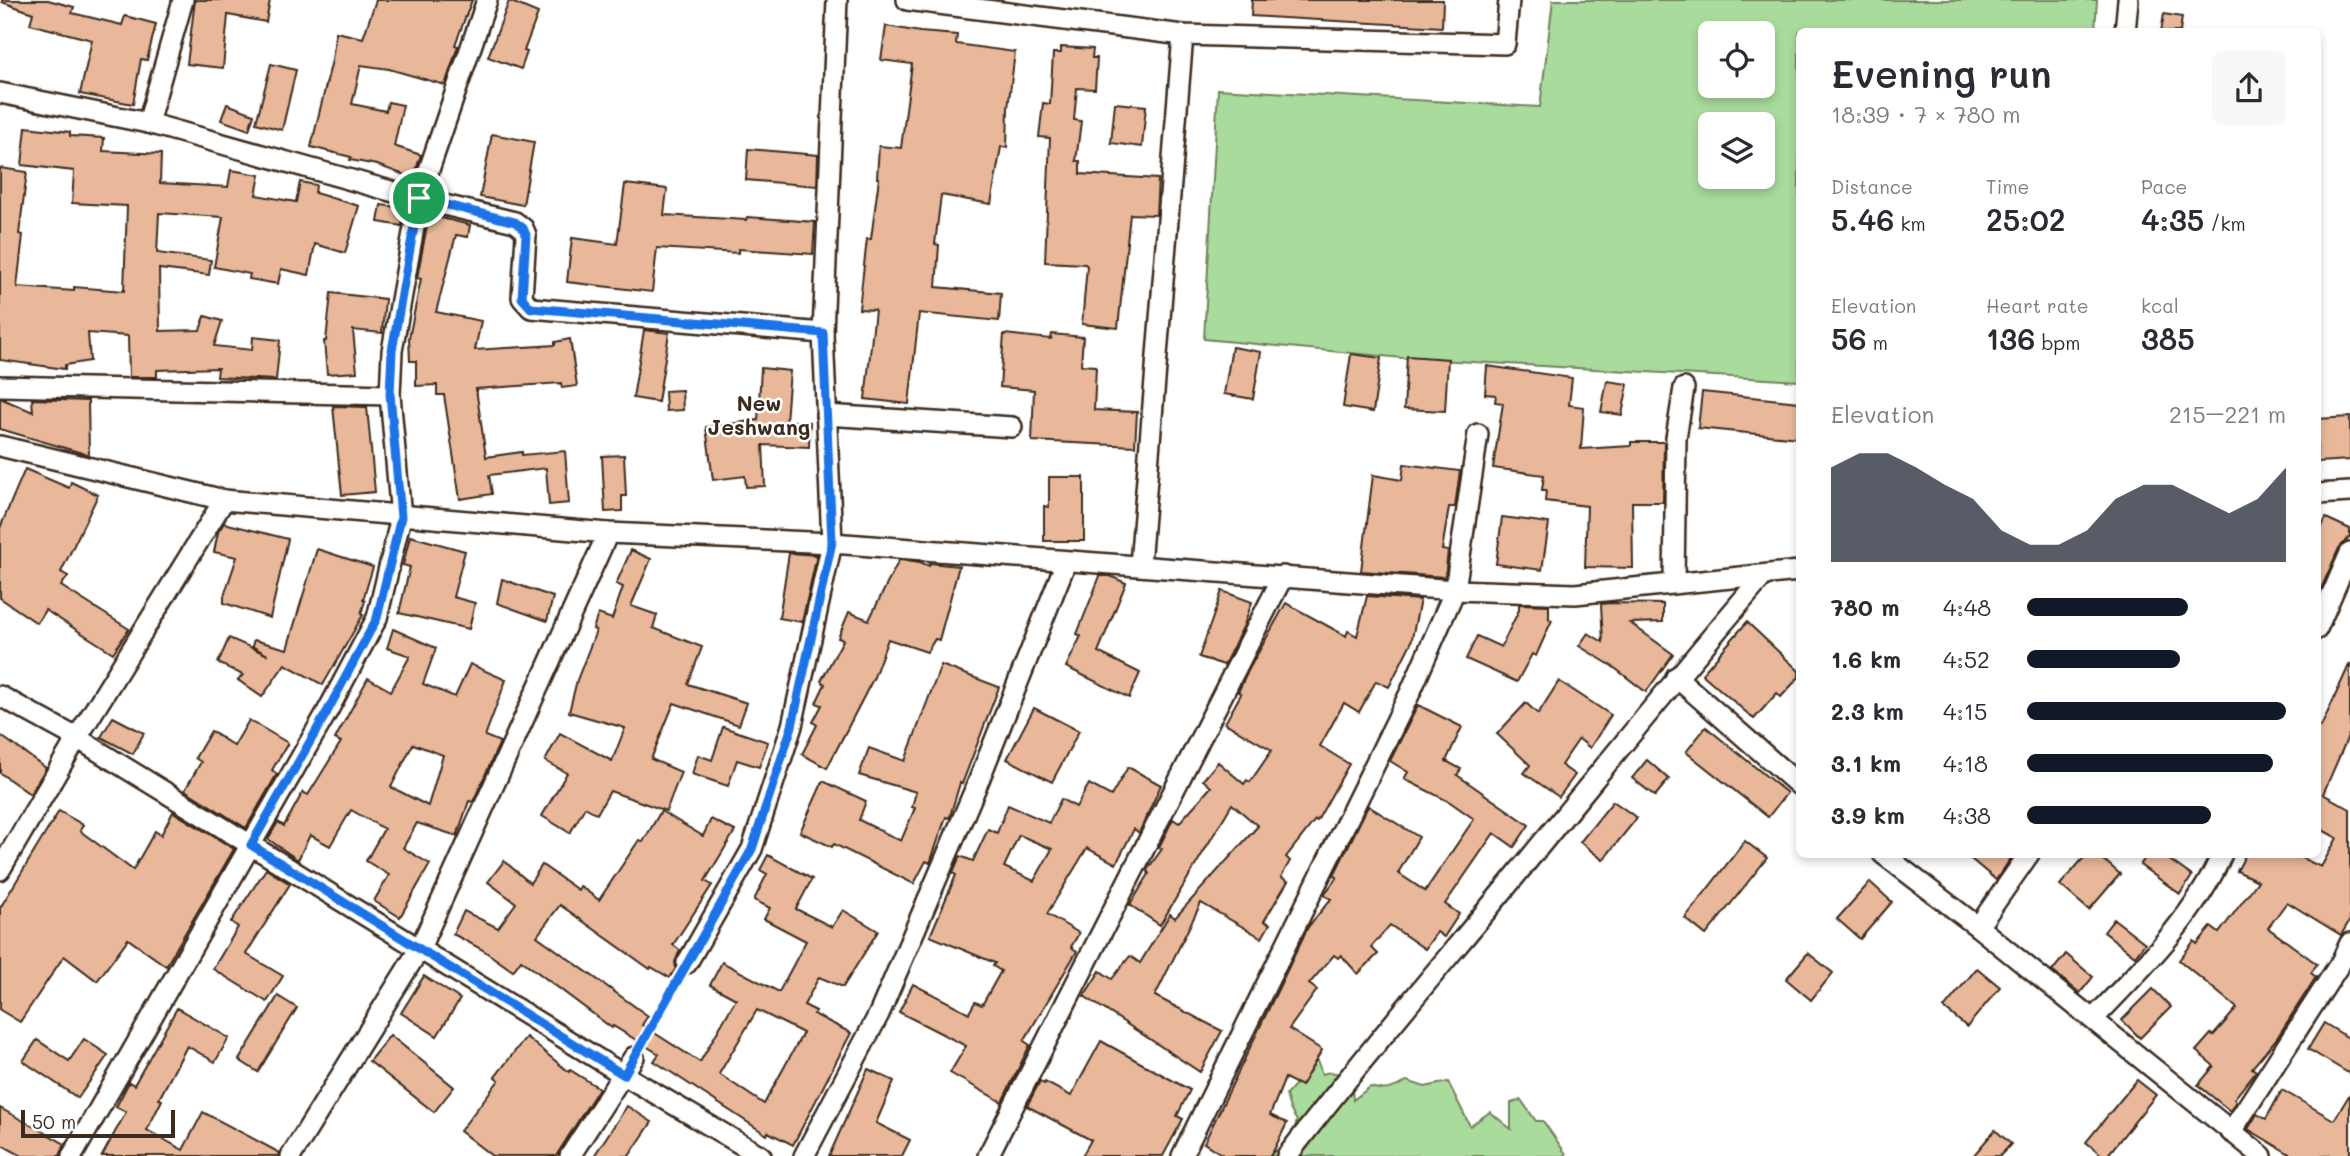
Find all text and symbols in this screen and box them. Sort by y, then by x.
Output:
map controls [1698,21,1775,189]
button: locate [1698,21,1775,98]
text: Evening run [1831,48,2052,98]
button: share [2212,51,2286,125]
text: 18:39 · 7 × 780 m [1831,99,2021,129]
button: layers [1698,112,1775,189]
pin [389,168,449,228]
text: Distance [1831,174,1913,199]
text: Time [1986,174,2029,199]
text: Pace [2141,174,2187,199]
icon: arrive [400,179,438,217]
text: 5.46 [1831,199,1894,239]
text: 25:02 [1986,199,2065,239]
text: 4:35 [2141,199,2204,239]
text: km [1894,211,1926,236]
text: /km [2204,211,2246,236]
text: Elevation [1831,293,1916,318]
text: Heart rate [1986,293,2089,318]
text: kcal [2141,293,2179,318]
text: 56 [1831,318,1867,358]
text: 136 [1986,318,2035,358]
text: 385 [2141,318,2195,358]
text: m [1867,330,1888,355]
text: bpm [2035,330,2080,355]
district label: New Jeshwang [708,389,810,440]
text: Elevation [1831,399,1934,429]
text: 215–221 m [2169,399,2286,429]
text: 780 m [1831,592,1899,622]
text: 4:48 [1943,592,1991,622]
text: 1.6 km [1831,644,1901,674]
text: 4:52 [1943,644,1990,674]
text: 2.3 km [1831,696,1904,726]
text: 4:15 [1943,696,1987,726]
text: 3.1 km [1831,748,1901,778]
text: 4:18 [1943,748,1988,778]
text: 3.9 km [1831,800,1905,830]
text: 4:38 [1943,800,1991,830]
scale bar [21,1107,175,1139]
text: 50 m [32,1109,76,1134]

